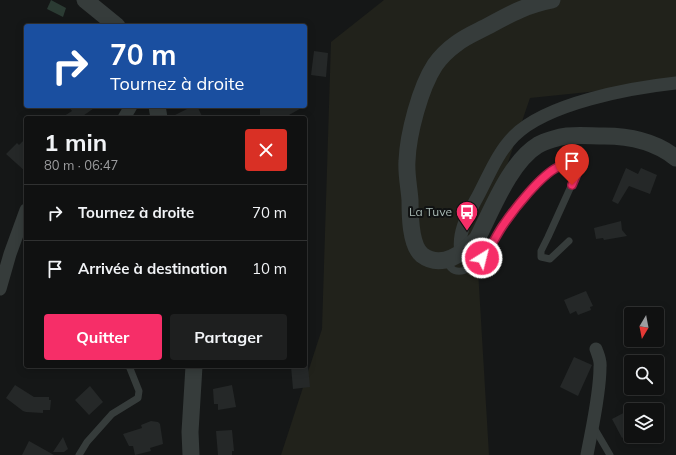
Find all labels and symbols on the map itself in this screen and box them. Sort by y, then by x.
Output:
pin [555,144,589,185]
bus stop icon: La Tuve [454,199,480,232]
place label: La Tuve [409,204,452,219]
position arrow [461,237,503,279]
north arrow [624,307,664,347]

